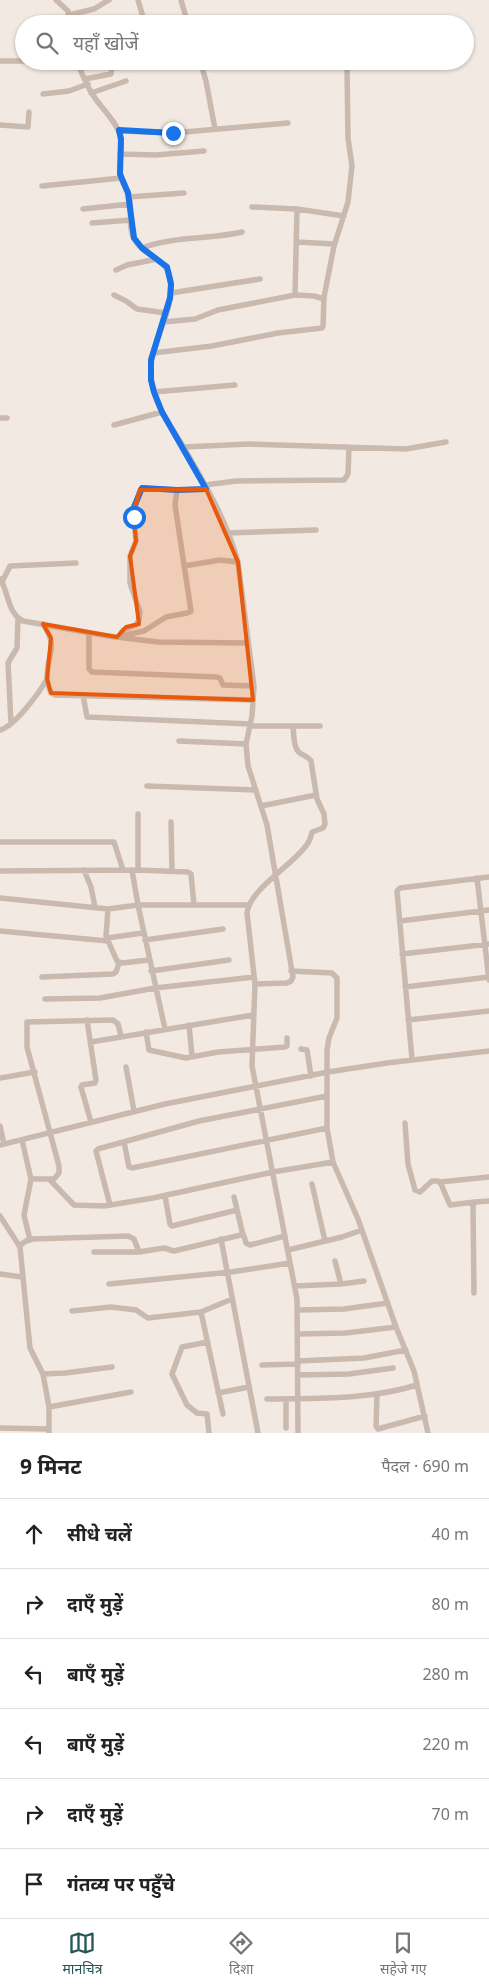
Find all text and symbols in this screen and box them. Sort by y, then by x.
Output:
search box [15,15,474,70]
icon: search [33,29,61,57]
text: यहाँ खोजें [73,30,139,56]
route end [162,122,185,145]
route start [123,506,146,529]
text: 9 मिनट [20,1452,82,1480]
text: पैदल · 690 m [381,1455,469,1477]
icon: ahead [20,1520,48,1548]
text: सीधे चलें [67,1521,132,1547]
text: 40 m [432,1523,469,1545]
icon: right [20,1590,48,1618]
text: दाएँ मुड़ें [67,1591,123,1617]
text: 80 m [432,1593,469,1615]
icon: left [20,1660,48,1688]
text: बाएँ मुड़ें [67,1661,124,1687]
text: 280 m [422,1663,469,1685]
icon: left [20,1730,48,1758]
text: बाएँ मुड़ें [67,1731,124,1757]
text: 220 m [422,1733,469,1755]
icon: right [20,1800,48,1828]
text: दाएँ मुड़ें [67,1801,123,1827]
text: 70 m [432,1803,469,1825]
icon: arrive [20,1870,48,1898]
text: गंतव्य पर पहुँचे [67,1871,175,1897]
tab: मानचित्र [62,1929,102,1978]
tab: दिशा [227,1929,255,1978]
tab: सहेजे गए [380,1929,427,1978]

